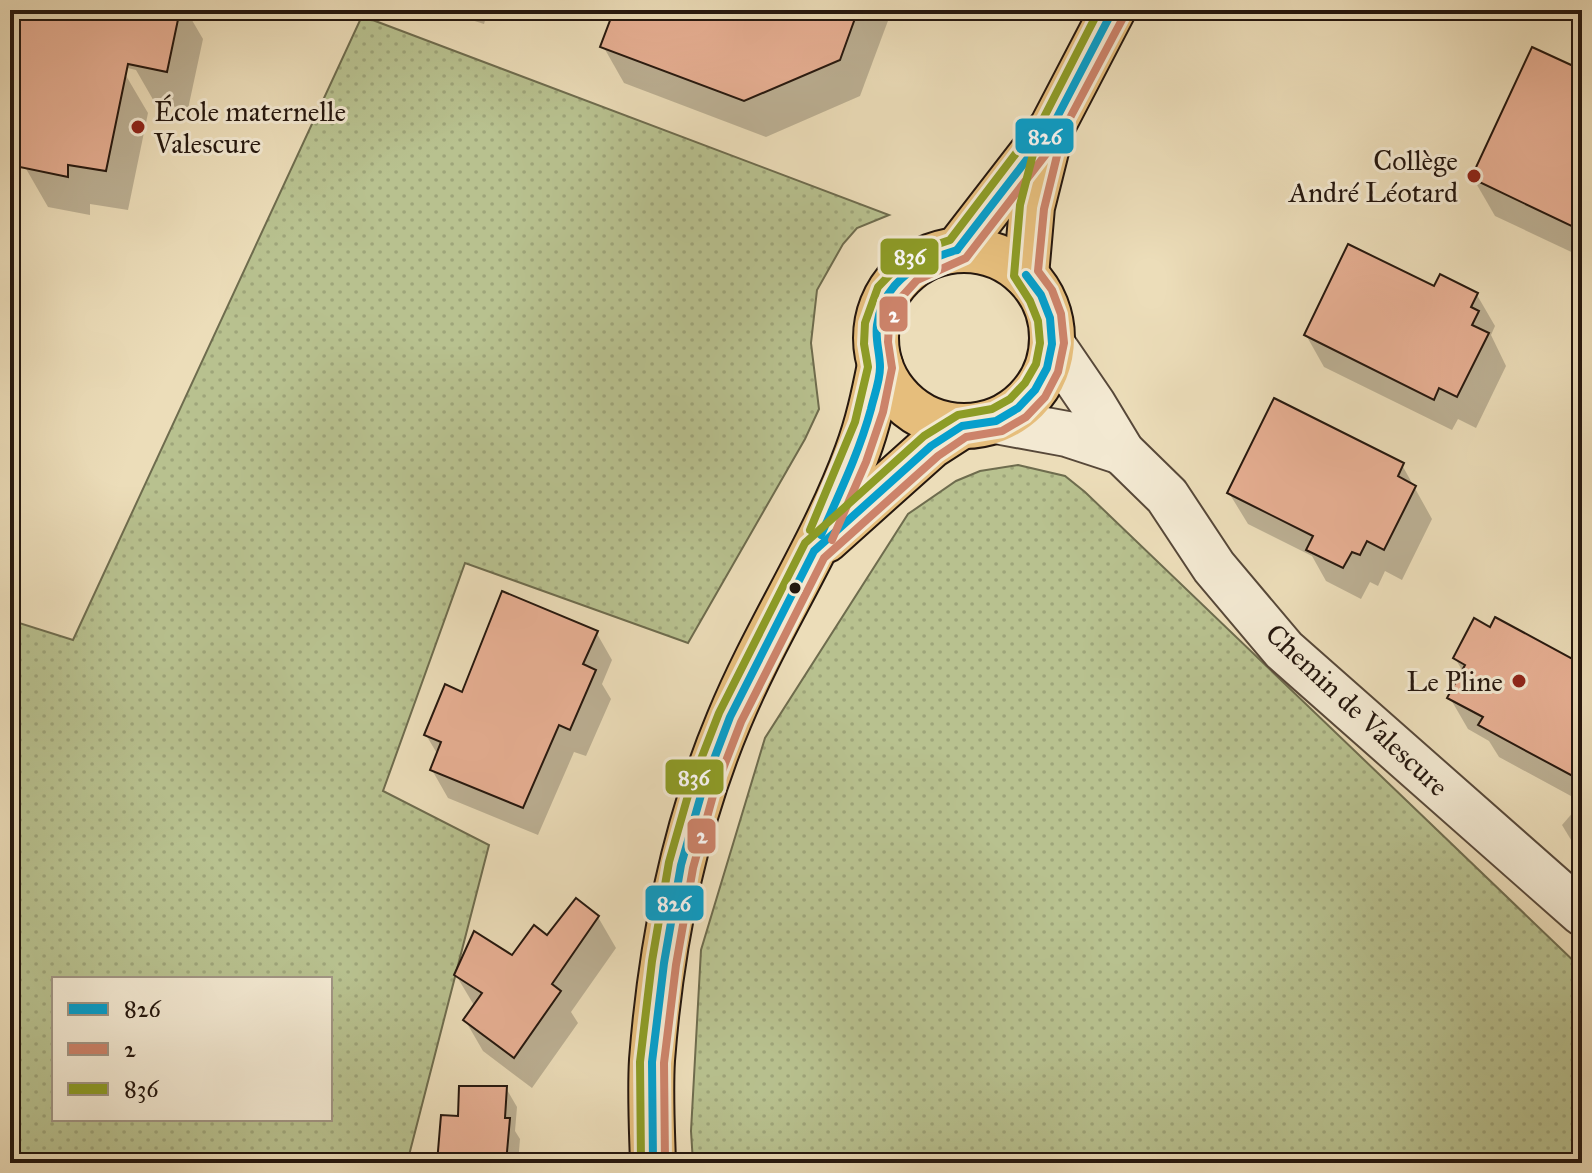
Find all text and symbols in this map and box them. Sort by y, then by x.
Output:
place label: École maternelle Valescure [153,94,346,161]
line badge: 826 [1014,117,1075,155]
marker: École maternelle Valescure [129,118,147,136]
text: 826 [1028,123,1064,150]
place label: Collège André Léotard [1288,143,1458,210]
marker: Collège André Léotard [1465,167,1483,185]
line badge: 836 [879,237,940,276]
text: 836 [894,243,928,270]
line badge: 2 [878,295,909,333]
text: 2 [889,301,901,328]
unlabelled marker [787,580,803,596]
street label: Chemin de Valescure [1258,616,1456,804]
place label: Le Pline [1407,664,1503,699]
marker: Le Pline [1510,672,1528,690]
line badge: 836 [664,758,725,796]
text: 836 [678,764,712,791]
line badge: 2 [686,817,717,855]
text: 2 [697,822,709,849]
line badge: 826 [644,884,705,922]
text: 826 [657,890,693,917]
legend [52,977,332,1121]
text: 826 [124,994,162,1024]
text: 2 [124,1034,136,1064]
text: 836 [124,1074,159,1104]

